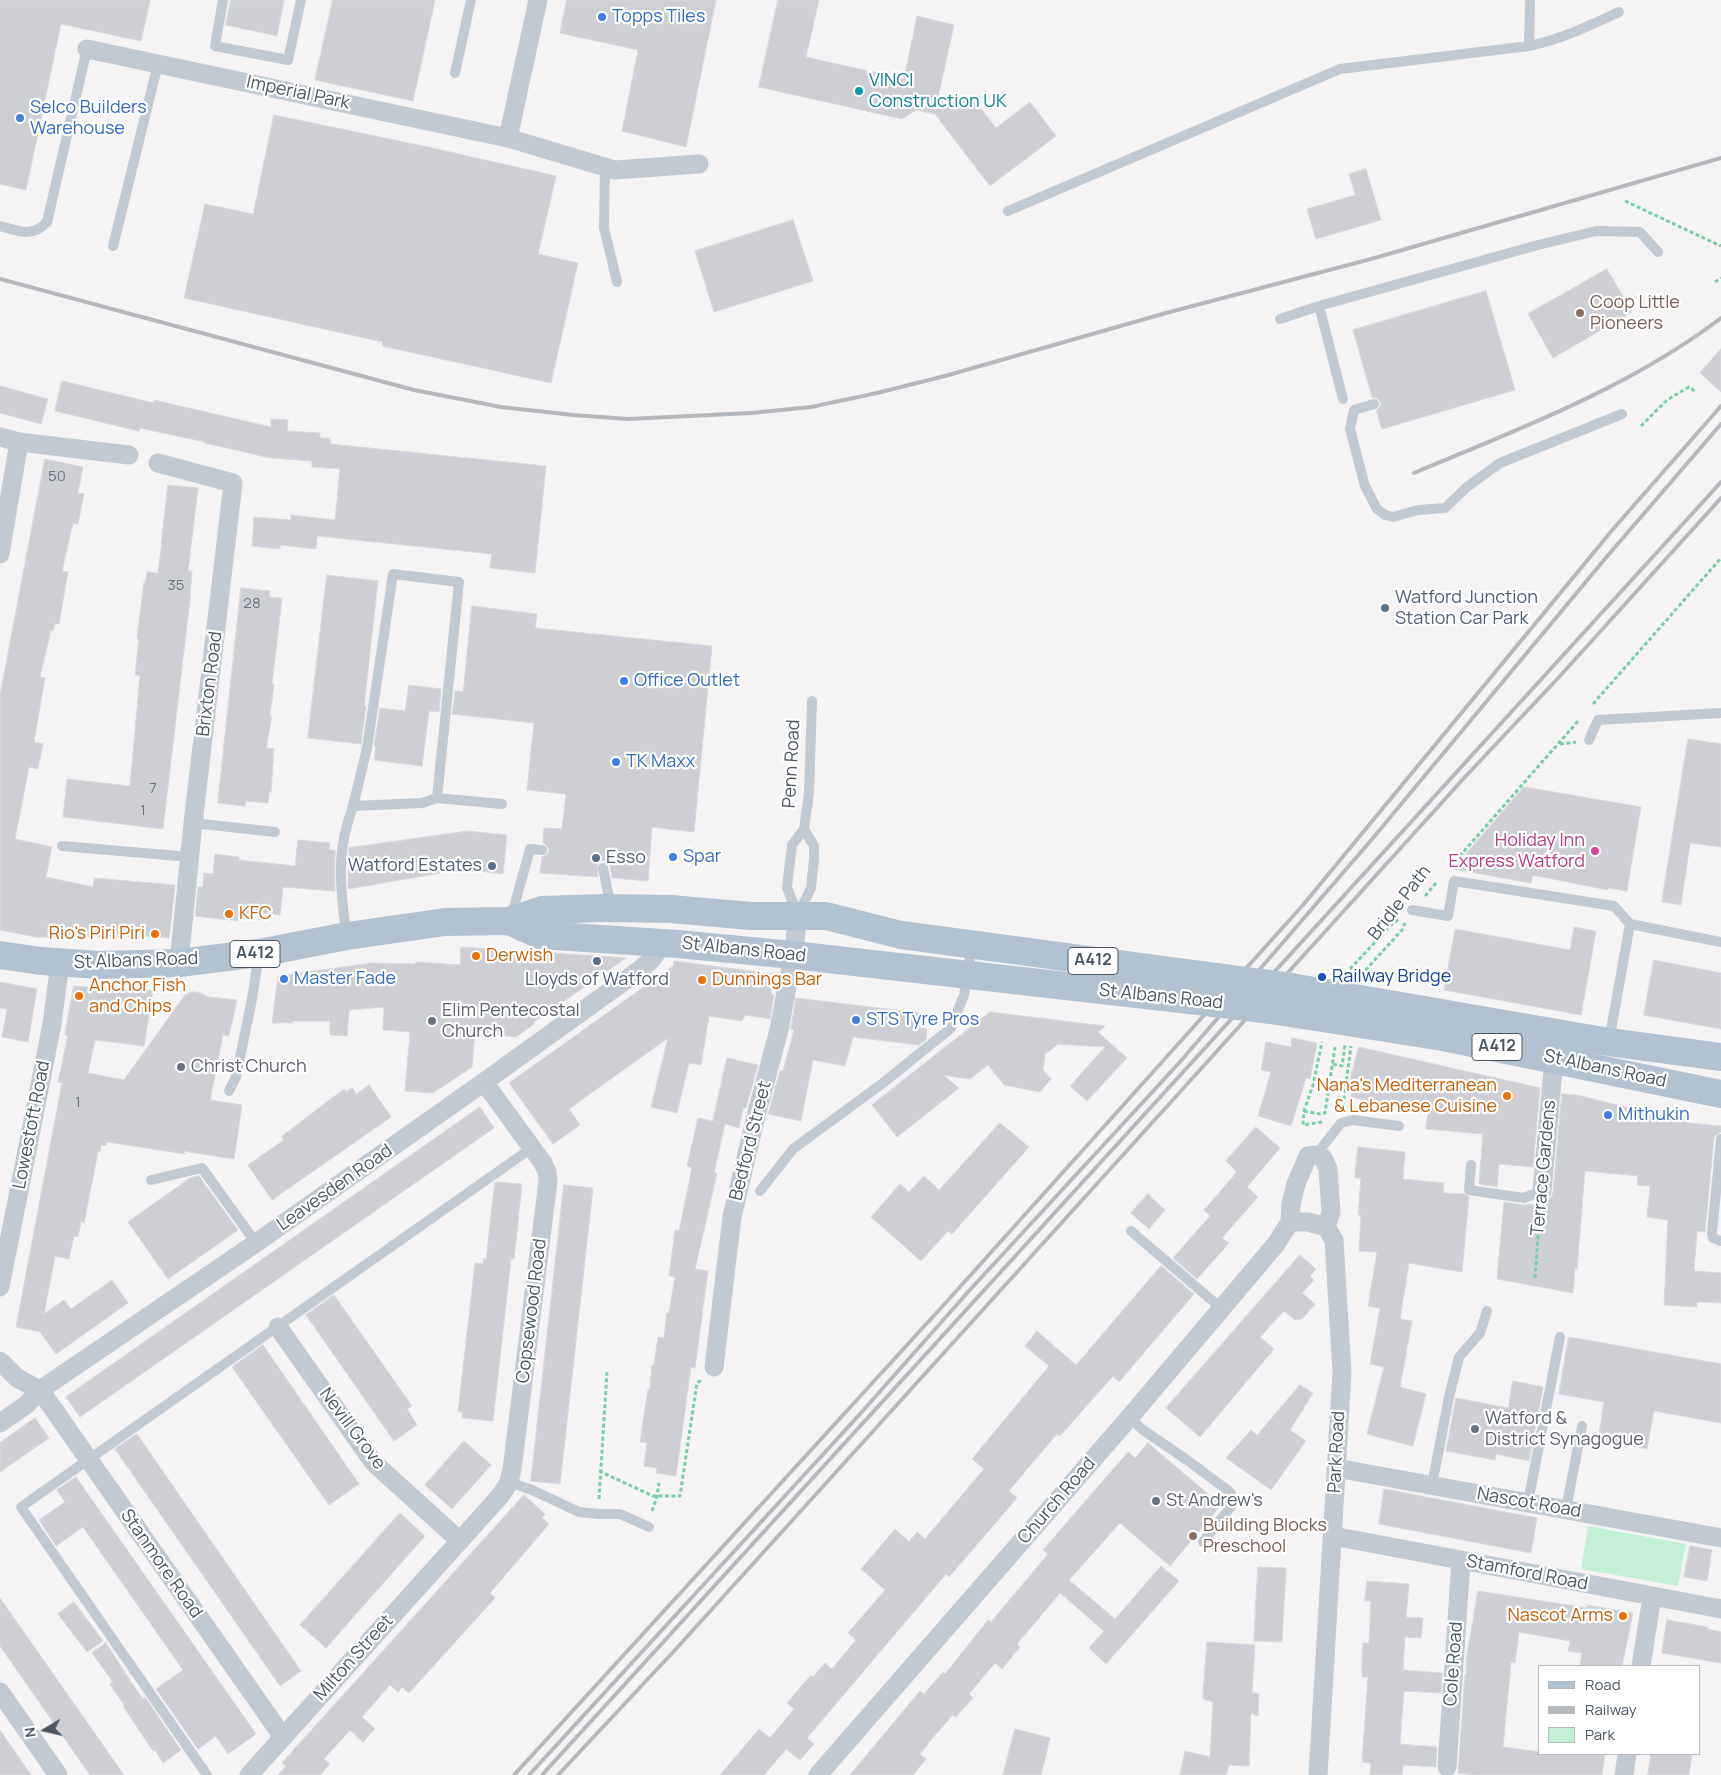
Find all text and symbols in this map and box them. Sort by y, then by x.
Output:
place label: Topps Tiles [612,6,705,28]
marker: Topps Tiles [596,11,608,23]
place label: VINCI Construction UK [869,70,1007,112]
street label: Imperial Park [244,72,352,114]
marker: VINCI Construction UK [853,85,865,97]
place label: Selco Builders Warehouse [30,97,147,140]
marker: Selco Builders Warehouse [14,112,26,124]
place label: Coop Little Pioneers [1590,292,1680,334]
marker: Coop Little Pioneers [1574,307,1586,319]
house number: 50 [48,468,66,486]
house number: 35 [168,577,184,595]
place label: Watford Junction Station Car Park [1395,587,1538,630]
house number: 28 [243,595,261,613]
marker: Watford Junction Station Car Park [1379,602,1391,614]
street label: Brixton Road [193,630,227,738]
place label: Office Outlet [634,670,740,692]
marker: Office Outlet [618,675,630,687]
street label: Penn Road [779,719,805,809]
place label: TK Maxx [626,751,695,773]
marker: TK Maxx [610,756,622,768]
house number: 7 [149,780,157,798]
house number: 1 [140,802,146,820]
place label: Holiday Inn Express Watford [1448,830,1585,872]
marker: Holiday Inn Express Watford [1589,845,1601,857]
place label: Spar [683,846,721,868]
place label: Esso [606,847,646,869]
marker: Spar [667,851,679,863]
marker: Esso [590,852,602,864]
place label: Watford Estates [348,855,482,877]
marker: Watford Estates [486,860,498,872]
street label: Bridle Path [1364,861,1436,945]
place label: KFC [239,903,272,925]
marker: KFC [223,908,235,920]
place label: Rio's Piri Piri [49,923,145,945]
marker: Rio's Piri Piri [149,928,161,940]
street label: St Albans Road [681,933,807,967]
road number: A412 [230,941,280,968]
place label: Derwish [486,945,553,967]
street label: St Albans Road [73,948,199,974]
road number: A412 [1068,948,1118,974]
marker: Derwish [470,950,482,962]
marker: Lloyds of Watford [591,955,603,967]
place label: Railway Bridge [1332,966,1451,988]
place label: Master Fade [294,968,396,990]
place label: Lloyds of Watford [525,969,669,991]
place label: Dunnings Bar [712,969,822,991]
marker: Railway Bridge [1316,971,1328,983]
marker: Master Fade [278,973,290,985]
marker: Dunnings Bar [696,974,708,986]
place label: Anchor Fish and Chips [89,975,186,1018]
street label: St Albans Road [1098,980,1224,1014]
marker: Anchor Fish and Chips [73,990,85,1002]
place label: Elim Pentecostal Church [442,1000,580,1042]
place label: STS Tyre Pros [866,1009,979,1031]
marker: STS Tyre Pros [850,1014,862,1026]
marker: Elim Pentecostal Church [426,1015,438,1027]
road number: A412 [1472,1034,1522,1060]
street label: St Albans Road [1542,1045,1668,1093]
place label: Christ Church [191,1056,307,1078]
street label: Lowestoft Road [9,1059,55,1191]
marker: Christ Church [175,1061,187,1073]
place label: Nana's Mediterranean & Lebanese Cuisine [1317,1075,1497,1118]
street label: Bedford Street [726,1079,776,1203]
marker: Nana's Mediterranean & Lebanese Cuisine [1501,1090,1513,1102]
house number: 1 [75,1094,81,1112]
street label: Terrace Gardens [1527,1099,1561,1237]
place label: Mithukin [1618,1104,1690,1126]
marker: Mithukin [1602,1109,1614,1121]
street label: Leavesden Road [273,1140,397,1236]
street label: Copsewood Road [512,1238,552,1384]
street label: Nevill Grove [314,1384,390,1474]
place label: Watford & District Synagogue [1485,1408,1644,1450]
street label: Park Road [1324,1410,1350,1494]
marker: Watford & District Synagogue [1469,1423,1481,1435]
street label: Church Road [1014,1453,1100,1549]
street label: Nascot Road [1475,1483,1583,1523]
place label: St Andrew's [1166,1490,1263,1512]
marker: St Andrew's [1150,1495,1162,1507]
street label: Stanmore Road [115,1505,207,1623]
place label: Building Blocks Preschool [1203,1515,1327,1558]
marker: Building Blocks Preschool [1187,1530,1199,1542]
street label: Stamford Road [1464,1551,1590,1595]
place label: Nascot Arms [1507,1605,1613,1627]
marker: Nascot Arms [1617,1610,1629,1622]
street label: Milton Street [310,1611,398,1705]
street label: Cole Road [1440,1621,1468,1707]
legend [1538,1665,1701,1755]
text: Road [1585,1674,1621,1695]
text: Railway [1585,1699,1637,1720]
north arrow [20,1705,70,1755]
text: Park [1585,1724,1615,1745]
text: N [20,1726,40,1739]

